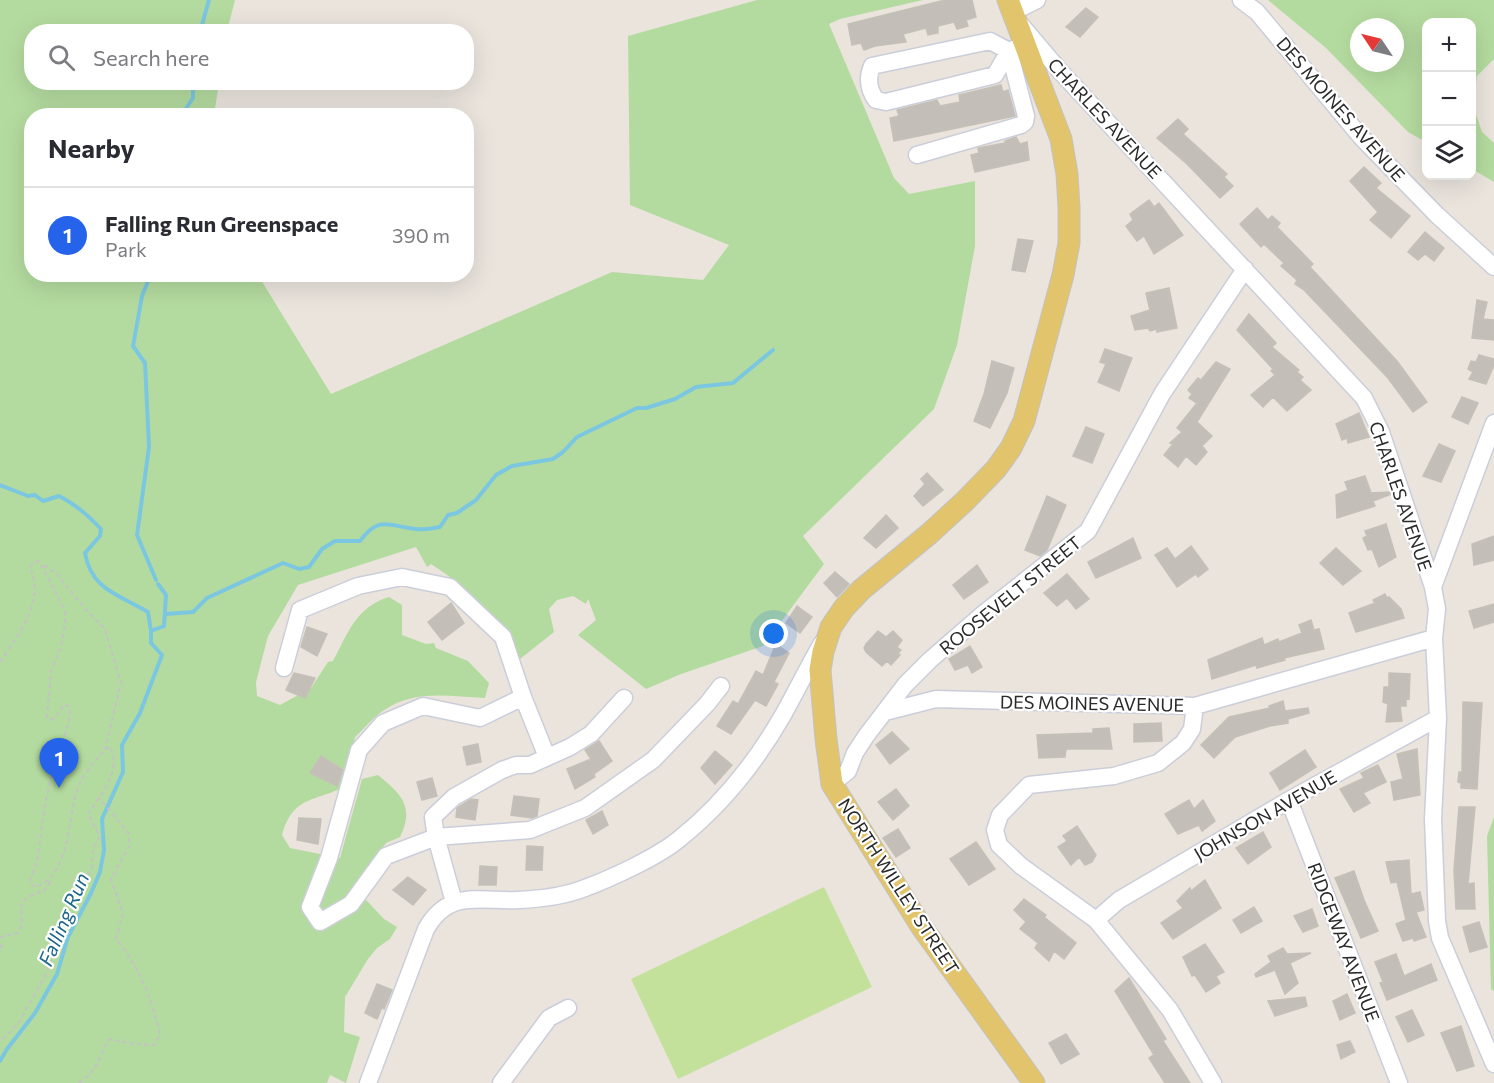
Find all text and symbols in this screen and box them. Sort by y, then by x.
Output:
north arrow [1350,18,1404,72]
map controls [1422,18,1476,180]
button: + [1422,18,1476,72]
search box [24,24,474,90]
street label: DES MOINES AVENUE [1272,32,1410,186]
icon: search [45,41,78,74]
text: Search here [93,44,209,71]
street label: CHARLES AVENUE [1043,53,1167,183]
button: − [1422,72,1476,126]
button: layers [1422,126,1476,180]
text: Nearby [48,132,135,163]
text: Falling Run Greenspace [105,210,338,237]
text: 1 [63,223,72,247]
text: 390 m [392,223,450,247]
text: Park [105,237,147,261]
street label: CHARLES AVENUE [1365,418,1437,574]
street label: ROOSEVELT STREET [935,531,1085,659]
your location [759,619,788,648]
street label: DES MOINES AVENUE [1000,690,1184,716]
pin: 1 [40,738,78,788]
street label: JOHNSON AVENUE [1190,765,1340,865]
street label: NORTH WILLEY STREET [834,794,964,978]
street label: RIDGEWAY AVENUE [1303,859,1385,1025]
water label: Falling Run [33,869,93,969]

